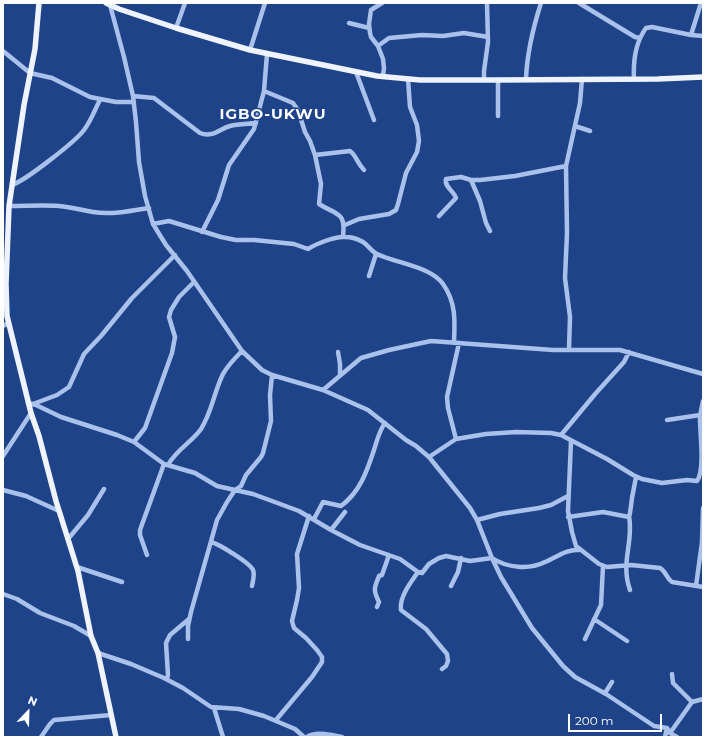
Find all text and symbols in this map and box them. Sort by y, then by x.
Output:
district label: IGBO-UKWU [219,106,327,124]
north arrow [8,692,48,732]
text: N [26,693,40,709]
scale bar [570,706,664,732]
text: 200 m [575,713,614,728]

